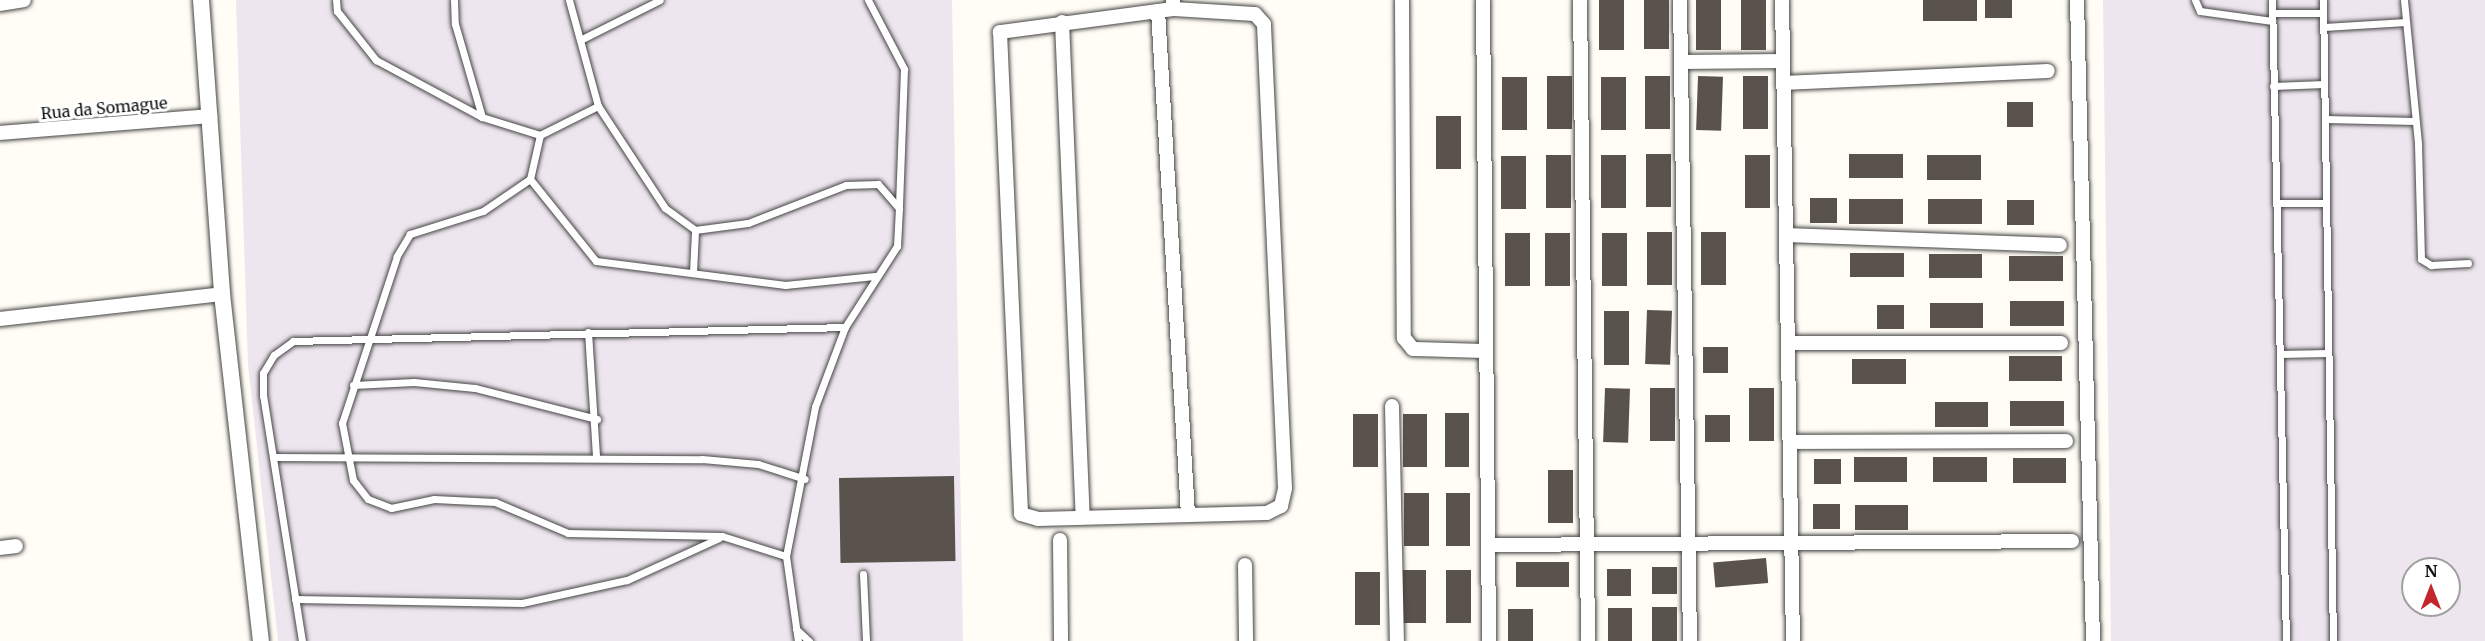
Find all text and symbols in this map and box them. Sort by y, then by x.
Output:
street label: Rua da Somague [40,93,168,123]
north arrow [2401,557,2461,617]
text: N [2425,561,2437,581]

